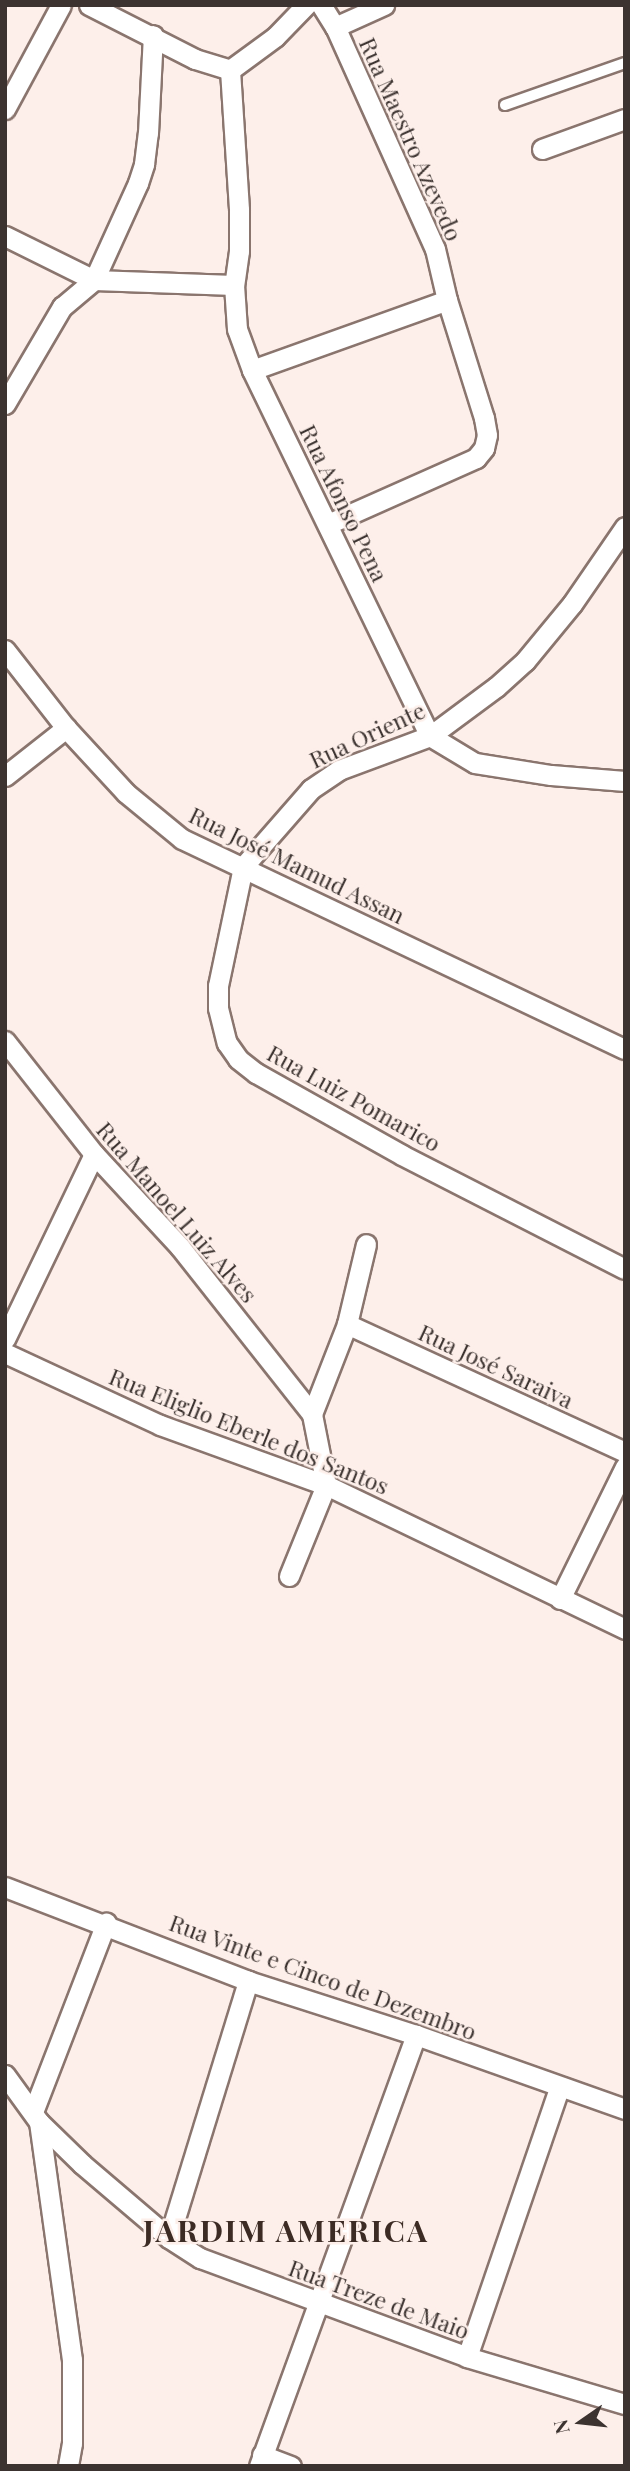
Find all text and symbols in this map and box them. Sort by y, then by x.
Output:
street label: Rua Maestro Azevedo [354,33,468,245]
street label: Rua Afonso Pena [294,420,394,586]
street label: Rua Oriente [305,696,429,774]
street label: Rua José Mamud Assan [184,801,410,929]
street label: Rua Luiz Pomarico [262,1039,446,1157]
street label: Rua Manoel Luiz Alves [91,1116,263,1308]
street label: Rua José Saraiva [414,1318,578,1414]
street label: Rua Eliglio Eberle dos Santos [105,1362,393,1500]
street label: Rua Vinte e Cinco de Dezembro [165,1908,481,2046]
district label: JARDIM AMERICA [144,2212,428,2248]
street label: Rua Treze de Maio [285,2253,473,2345]
north arrow [546,2387,616,2457]
text: N [546,2417,575,2437]

